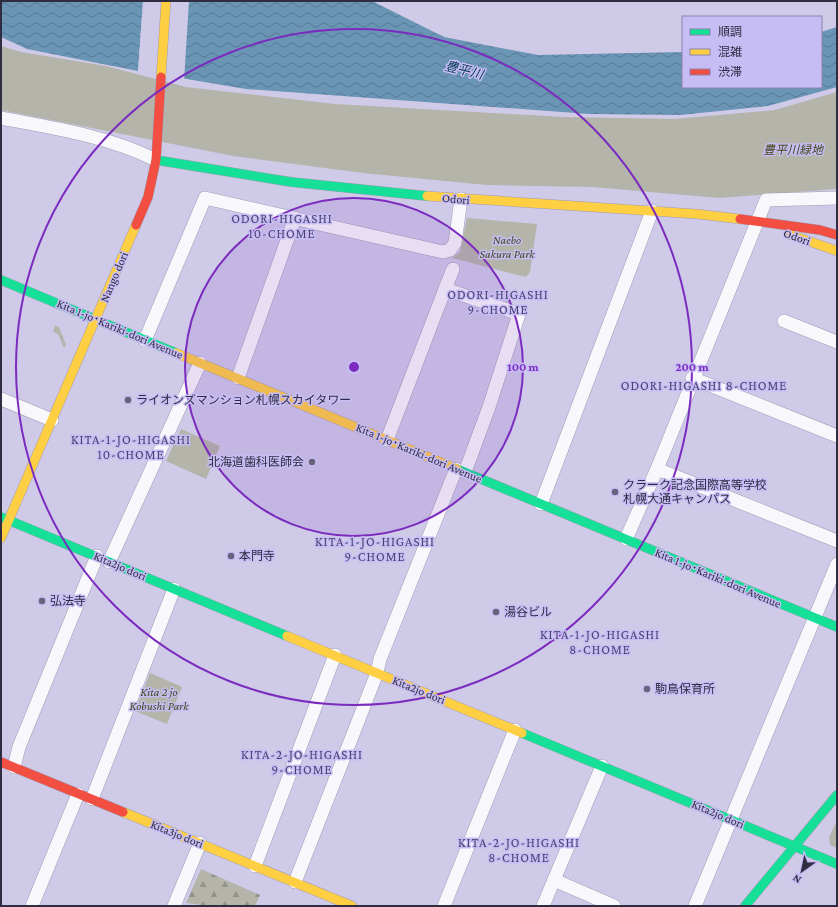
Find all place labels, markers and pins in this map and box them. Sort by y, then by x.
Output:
centre of rings [347,360,361,374]
place label: ライオンズマンション札幌スカイタワー [136,393,351,407]
marker: ライオンズマンション札幌スカイタワー [123,395,133,405]
place label: 北海道歯科医師会 [208,455,304,469]
marker: 北海道歯科医師会 [307,457,317,467]
place label: クラーク記念国際高等学校 札幌大通キャンパス [623,478,767,506]
marker: クラーク記念国際高等学校 札幌大通キャンパス [610,487,620,497]
place label: 本門寺 [239,549,275,563]
marker: 本門寺 [226,551,236,561]
place label: 弘法寺 [50,594,86,608]
marker: 弘法寺 [37,596,47,606]
place label: 湯谷ビル [504,605,552,619]
marker: 湯谷ビル [491,607,501,617]
place label: 駒鳥保育所 [655,682,715,696]
marker: 駒鳥保育所 [642,684,652,694]

